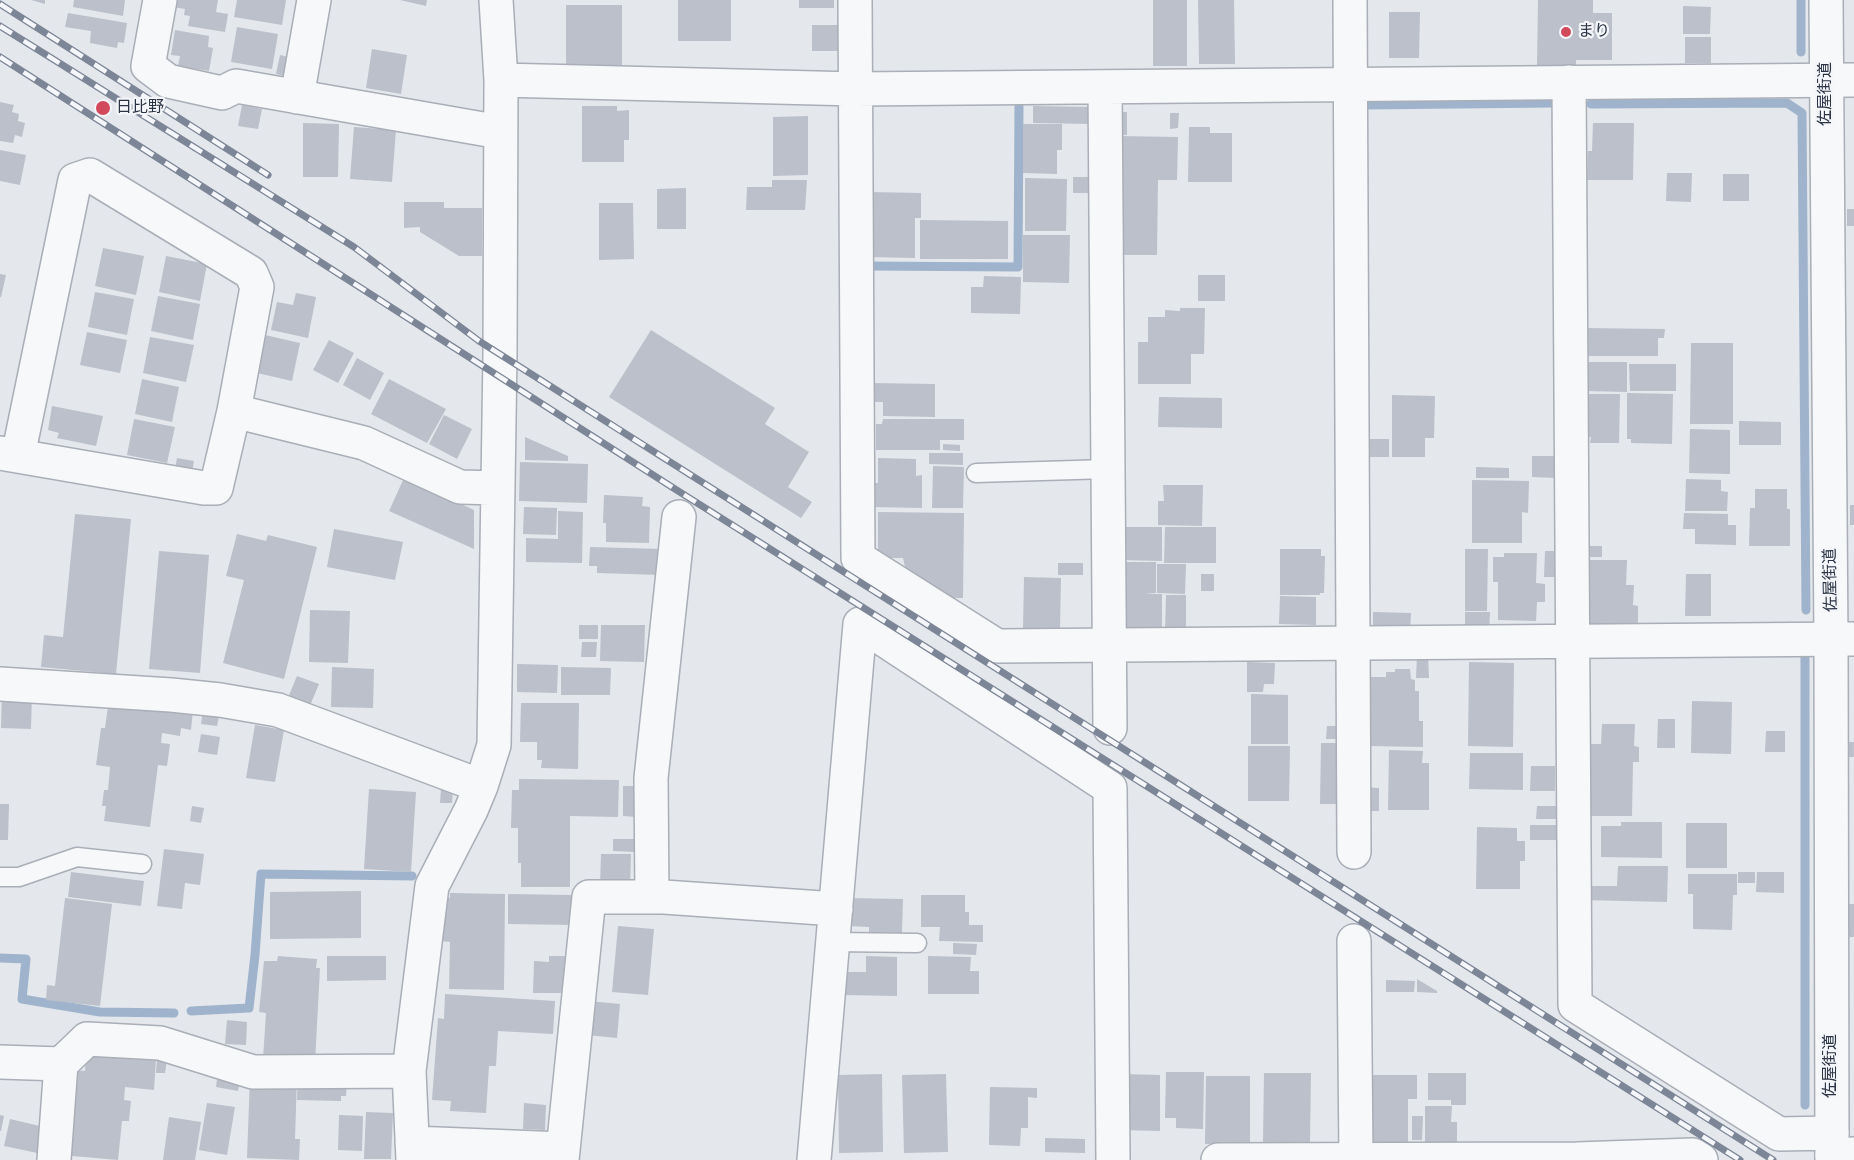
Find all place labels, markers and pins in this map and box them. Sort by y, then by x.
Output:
place label: まり [1578,22,1610,42]
marker: まり [1559,25,1573,39]
place label: 日比野 [116,98,164,118]
marker: 日比野 [94,99,112,117]

